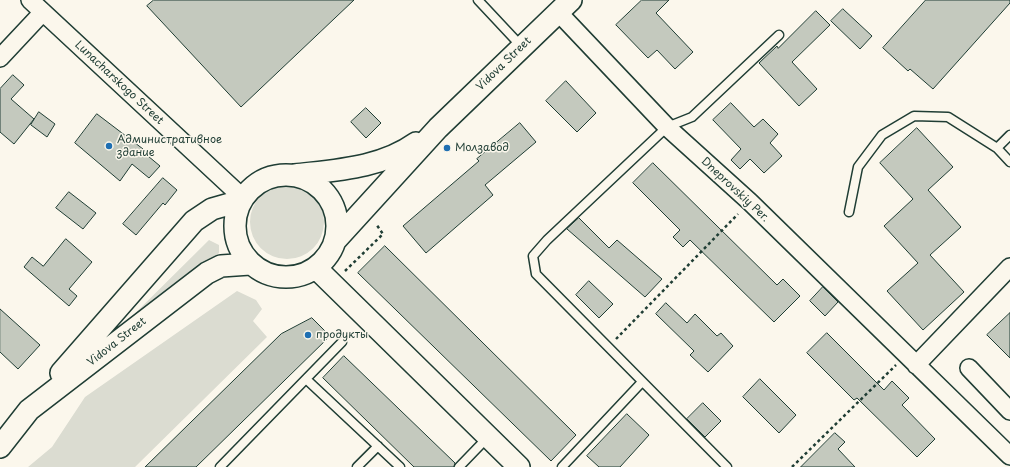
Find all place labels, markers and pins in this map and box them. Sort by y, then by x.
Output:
place label: Административное здание [117,133,222,159]
marker: Административное здание [104,141,114,151]
place label: Молзавод [455,141,509,155]
marker: Молзавод [442,143,452,153]
place label: продукты [316,328,368,342]
marker: продукты [303,330,313,340]

